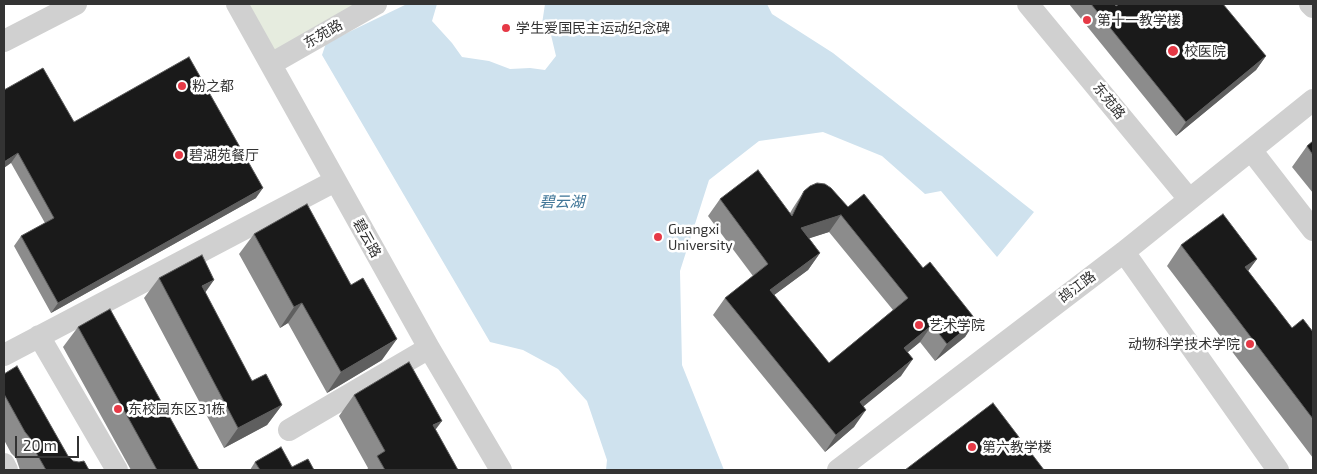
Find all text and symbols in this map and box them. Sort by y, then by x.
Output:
place label: 第十一教学楼 [1097,12,1181,28]
marker: 第十一教学楼 [1081,14,1093,26]
street label: 东苑路 [301,16,345,52]
place label: 学生爱国民主运动纪念碑 [516,20,670,36]
marker: 学生爱国民主运动纪念碑 [500,22,512,34]
place label: 校医院 [1184,43,1226,59]
marker: 校医院 [1166,44,1180,58]
place label: 粉之都 [192,78,234,94]
street label: 东苑路 [1089,79,1129,123]
marker: 粉之都 [176,80,188,92]
place label: 碧湖苑餐厅 [189,147,259,163]
marker: 碧湖苑餐厅 [173,149,185,161]
water label: 碧云湖 [540,193,584,211]
street label: 碧云路 [349,216,385,260]
place label: Guangxi University [668,221,733,253]
marker: Guangxi University [652,231,664,243]
street label: 鸪江路 [1055,268,1099,306]
place label: 艺术学院 [929,317,985,333]
marker: 艺术学院 [913,319,925,331]
place label: 动物科学技术学院 [1128,336,1240,352]
marker: 动物科学技术学院 [1244,338,1256,350]
place label: 东校园东区31栋 [128,401,225,417]
marker: 东校园东区31栋 [112,403,124,415]
scale bar [18,426,81,458]
text: 20 m [23,436,57,454]
place label: 第六教学楼 [982,439,1052,455]
marker: 第六教学楼 [966,441,978,453]

